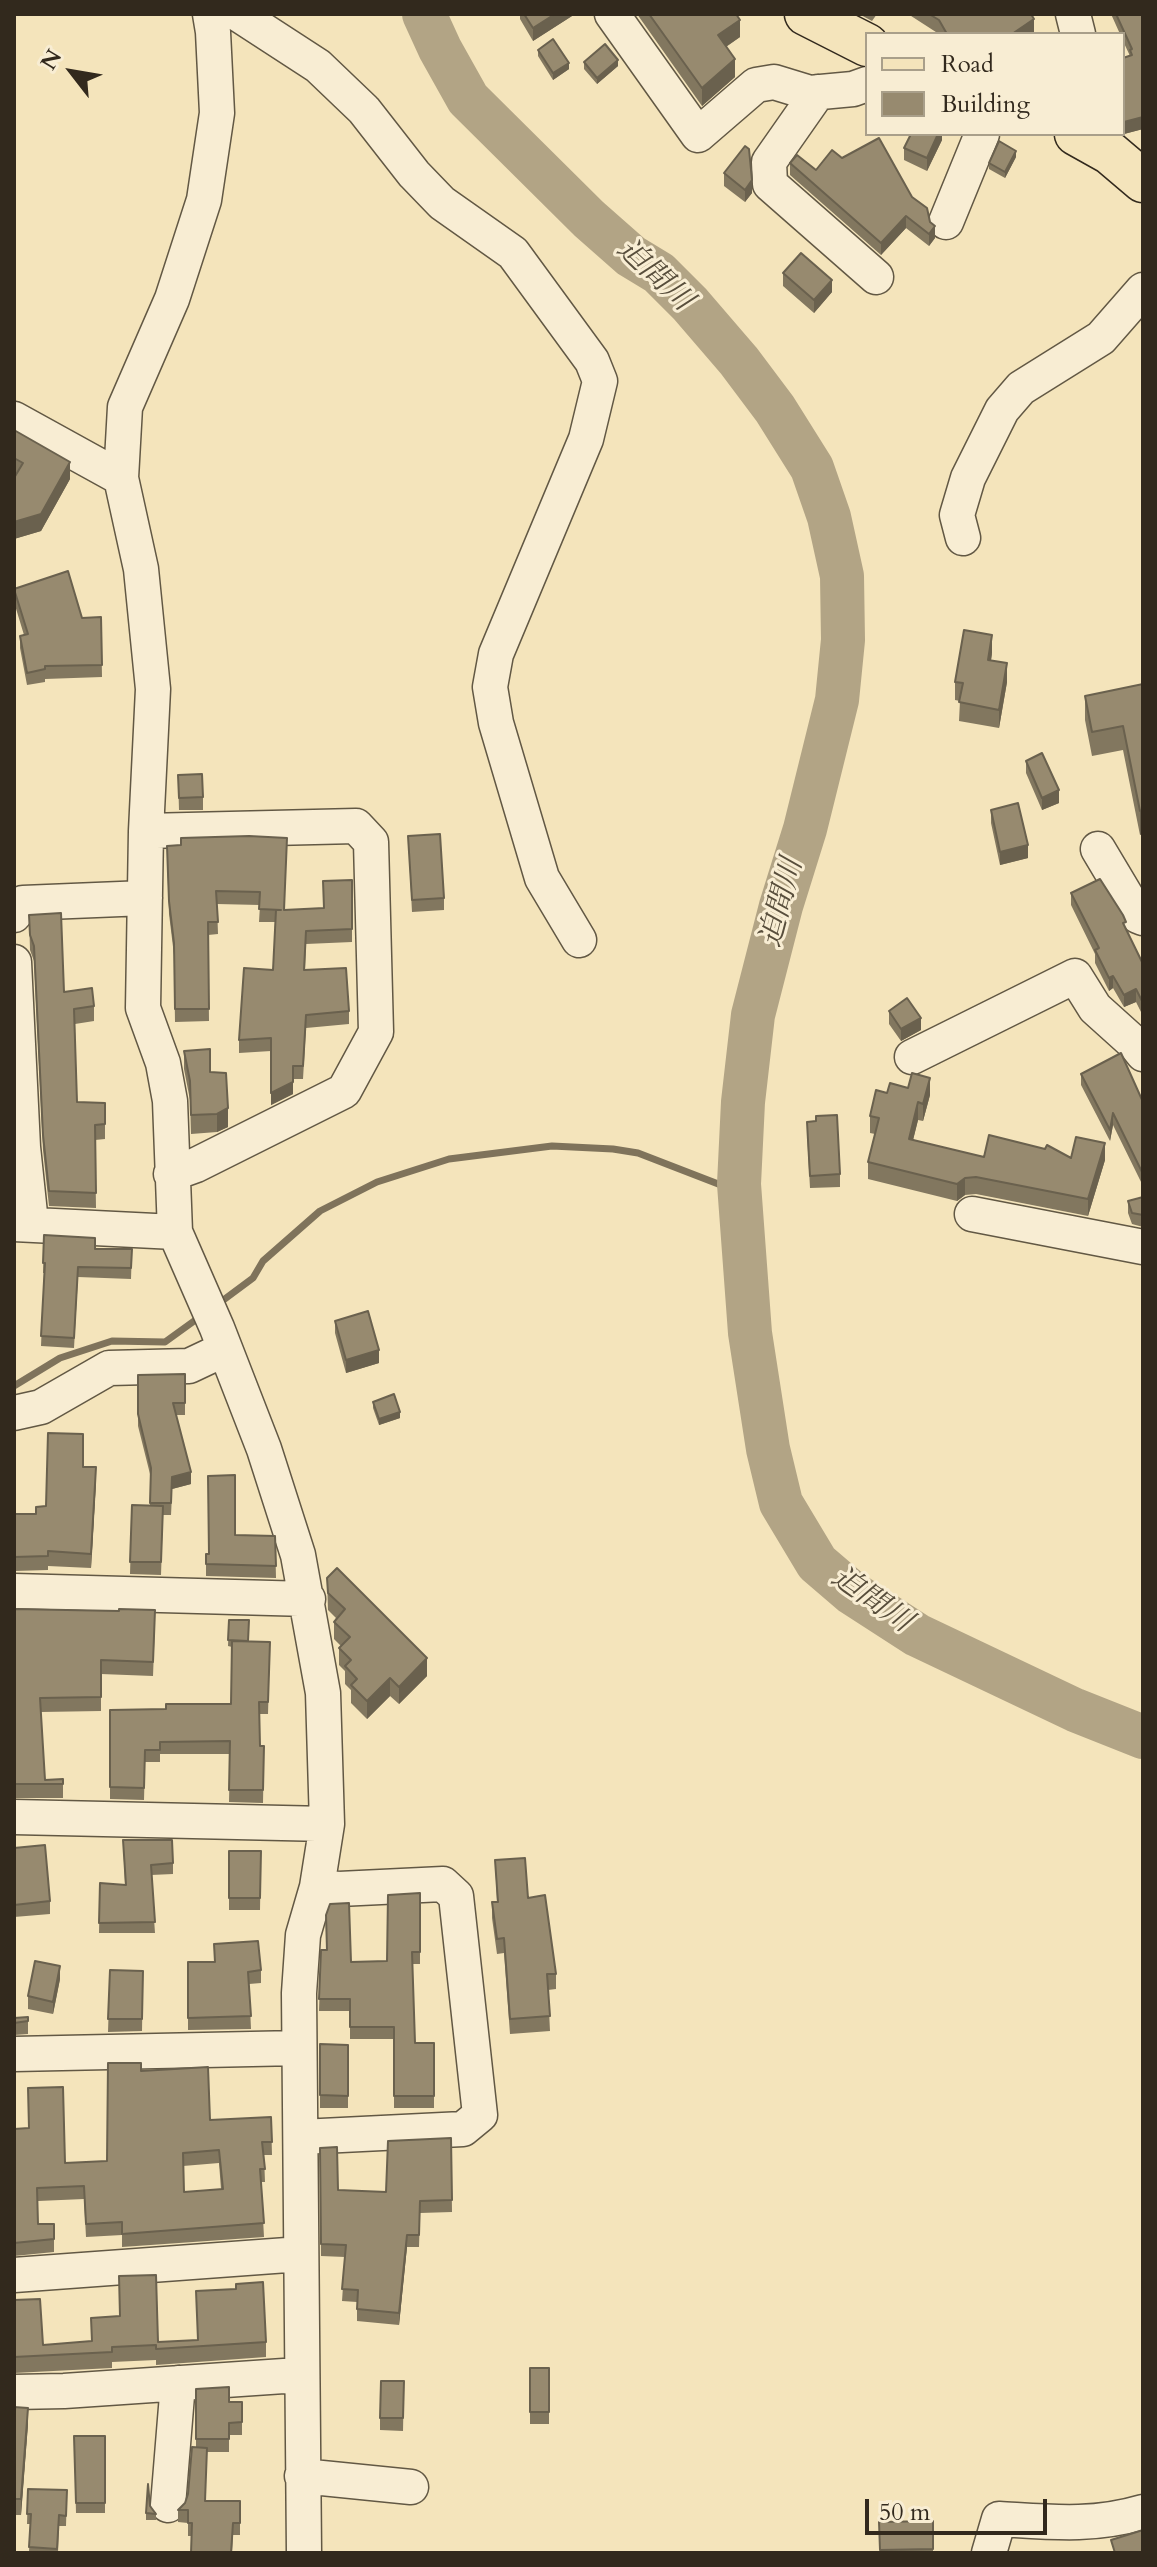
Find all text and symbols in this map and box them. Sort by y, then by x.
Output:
north arrow [32,32,112,112]
legend [865,32,1125,136]
text: N [34,44,69,76]
text: Road [941,48,994,81]
text: Building [941,88,1030,121]
water label: 迫間川 [609,232,699,320]
water label: 迫間川 [754,855,812,951]
water label: 迫間川 [824,1560,918,1642]
scale bar [869,2483,1051,2533]
text: 50 m [879,2496,930,2529]

